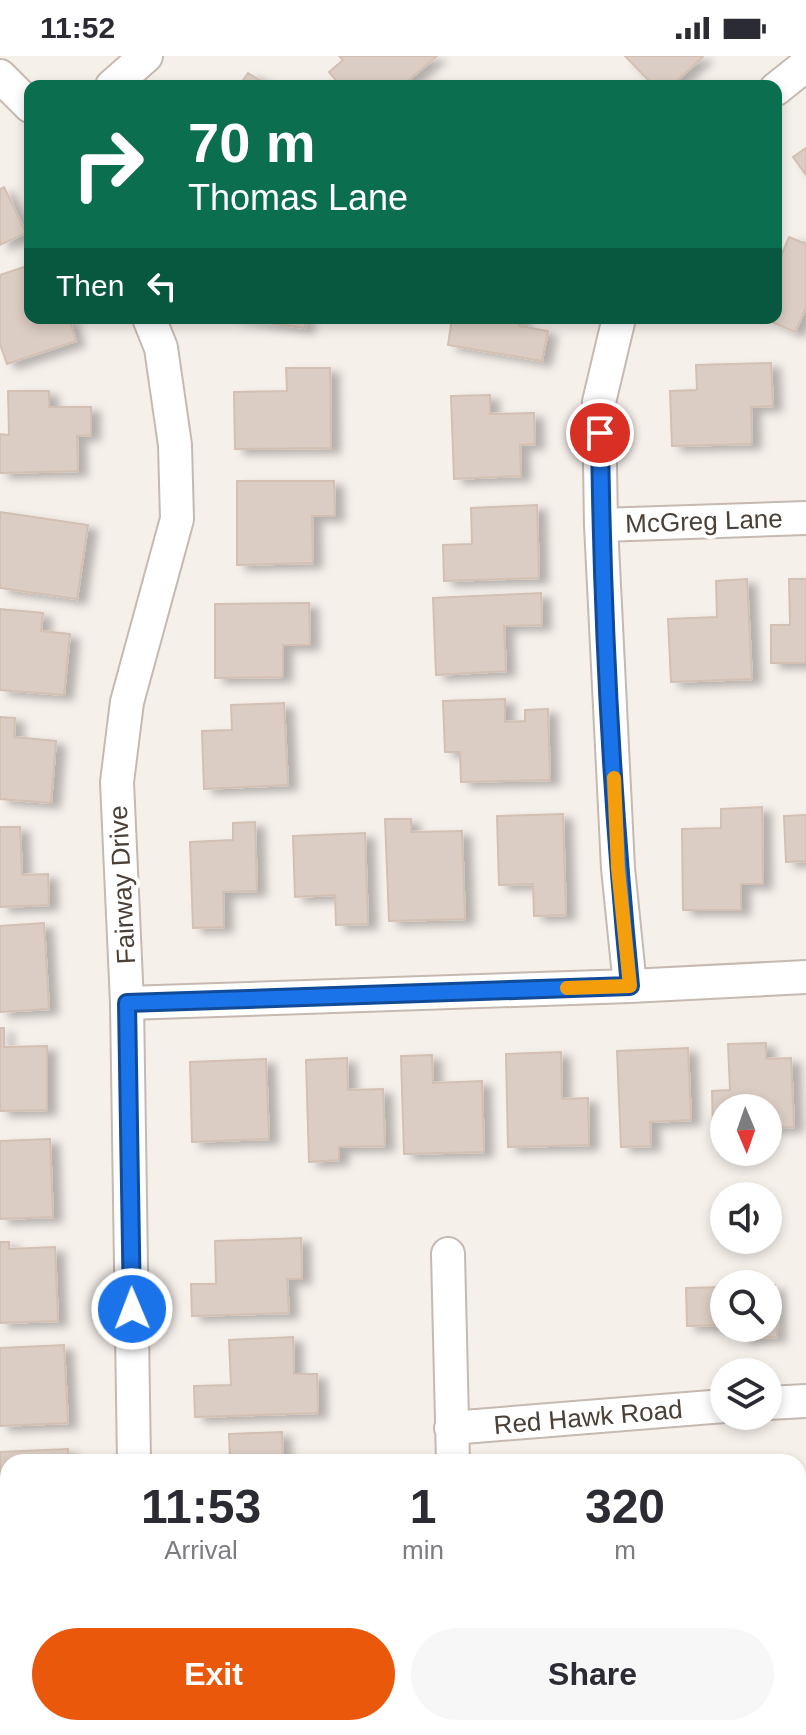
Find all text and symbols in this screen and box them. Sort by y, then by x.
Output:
text: 11:52 [40,11,115,44]
text: 70 m [188,111,316,174]
icon: right [56,112,160,216]
text: Thomas Lane [188,177,408,218]
icon: left [140,264,184,308]
text: Then [56,269,124,302]
pin [566,399,634,467]
icon: arrive [578,411,622,455]
street label: McGreg Lane [625,503,783,539]
street label: Fairway Drive [103,805,141,965]
north arrow [710,1094,782,1166]
map controls [710,1094,782,1430]
button: sound [710,1182,782,1254]
position arrow [90,1267,174,1351]
button: search [710,1270,782,1342]
button: layers [710,1358,782,1430]
street label: Red Hawk Road [492,1394,684,1440]
text: 11:53 [141,1480,261,1533]
text: 1 [410,1480,436,1533]
text: 320 [585,1480,665,1533]
text: Arrival [164,1535,238,1565]
text: min [402,1535,444,1565]
text: m [614,1535,636,1565]
button: Exit [32,1628,395,1720]
button: Share [411,1628,774,1720]

